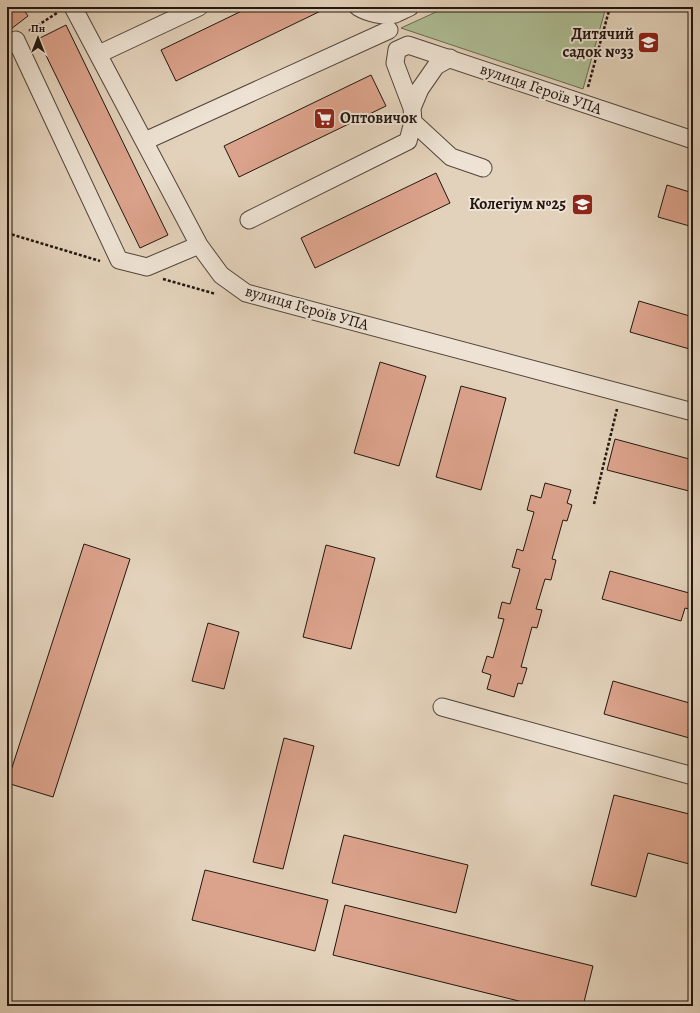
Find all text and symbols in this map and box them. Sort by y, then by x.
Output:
north arrow [18,18,58,58]
text: Пн [31,21,46,36]
place label: Дитячий садок №33 [563,23,634,63]
school or university icon: Дитячий садок №33 [636,30,662,56]
street label: вулиця Героїв УПА [477,58,606,120]
supermarket icon: Оптовичок [311,105,337,131]
place label: Оптовичок [340,107,418,129]
school or university icon: Колегіум №25 [569,191,595,217]
place label: Колегіум №25 [469,193,566,215]
street label: вулиця Героїв УПА [243,280,372,336]

